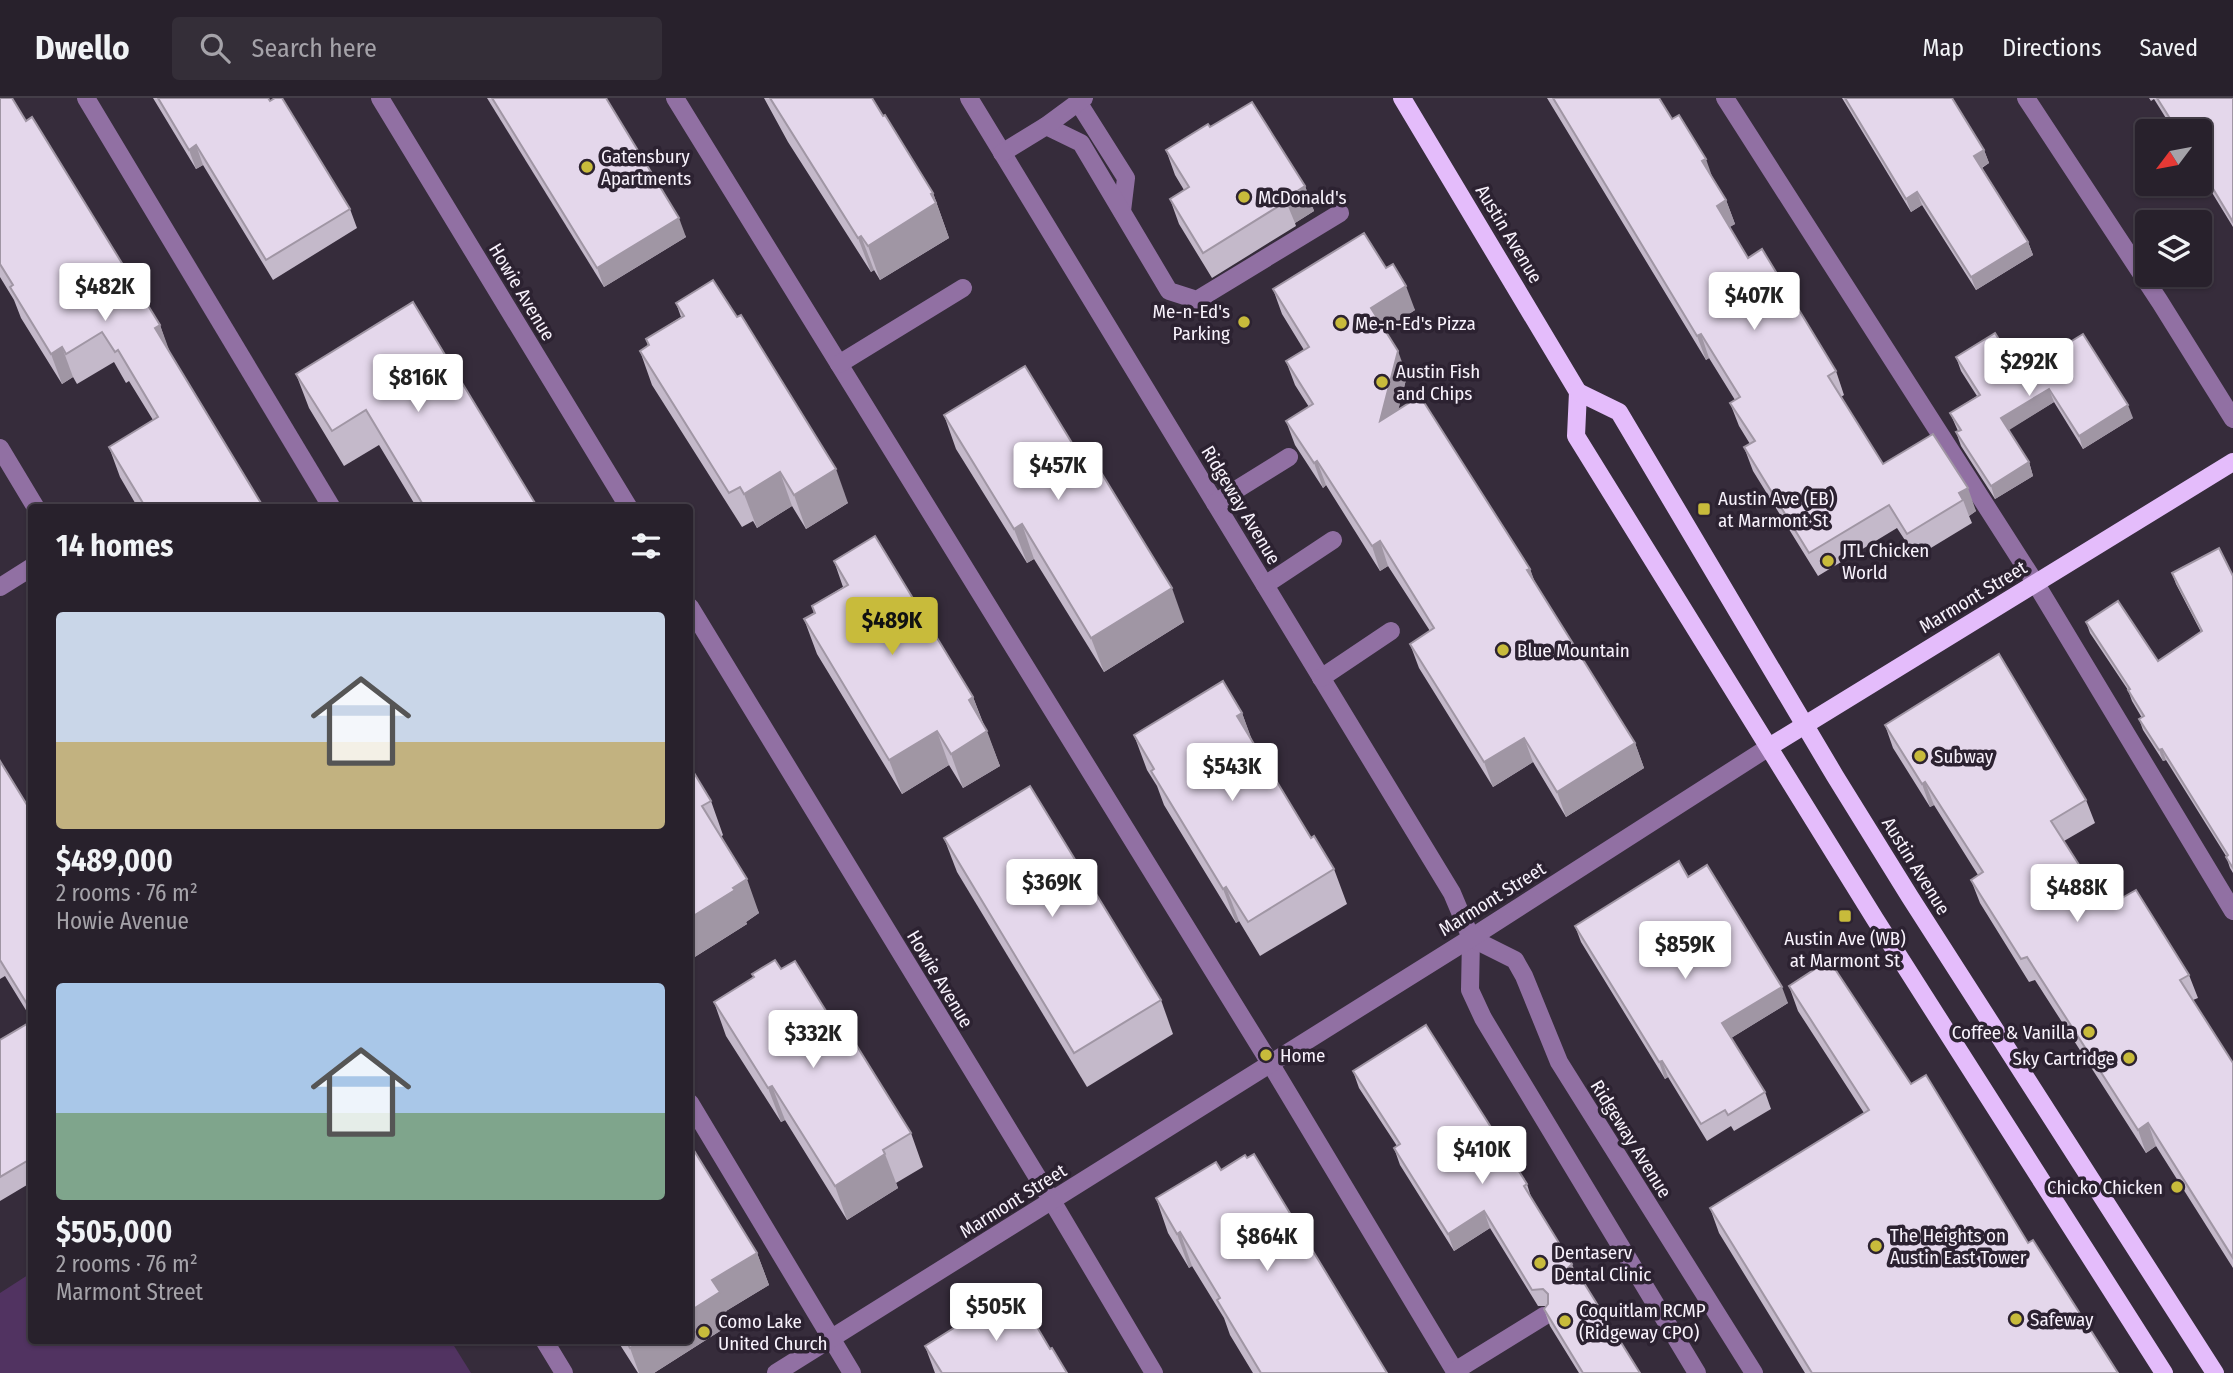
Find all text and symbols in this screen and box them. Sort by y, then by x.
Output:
search box [172,17,662,80]
text: Dwello [35,28,130,68]
icon: search [196,29,234,67]
text: Search here [252,33,377,64]
text: Map [1923,34,1964,62]
text: Directions [2002,34,2101,62]
text: Saved [2139,34,2198,62]
north arrow [2135,119,2212,196]
map controls [2135,119,2212,287]
place label: Gatensbury Apartments [601,145,691,190]
marker: Gatensbury Apartments [579,159,595,175]
street label: Austin Avenue [1471,181,1547,287]
place label: McDonald's [1258,186,1347,209]
marker: McDonald's [1236,189,1252,205]
button: layers [2135,210,2212,287]
street label: Howie Avenue [484,239,560,345]
pin: $482K [56,264,154,323]
text: $482K [75,272,135,300]
pin: $407K [1705,272,1803,332]
text: $407K [1725,281,1783,309]
place label: Me-n-Ed's Parking [1153,300,1230,345]
place label: Me-n-Ed's Pizza [1355,312,1476,335]
marker: Me-n-Ed's Parking [1236,314,1252,330]
marker: Me-n-Ed's Pizza [1333,315,1349,331]
pin: $292K [1980,338,2078,398]
text: $292K [2000,347,2058,375]
pin: $816K [369,354,467,414]
place label: Austin Fish and Chips [1396,360,1480,405]
text: $816K [389,363,447,391]
marker: Austin Fish and Chips [1374,374,1390,390]
street label: Ridgeway Avenue [1196,441,1286,569]
pin: $457K [1009,442,1107,502]
text: $457K [1030,451,1086,479]
place label: Austin Ave (EB) at Marmont St [1718,487,1834,532]
marker: Austin Ave (EB) at Marmont St [1696,501,1712,517]
icon: filters [627,527,665,565]
text: 14 homes [56,528,173,564]
place label: JTL Chicken World [1842,539,1929,584]
marker: JTL Chicken World [1820,553,1836,569]
street label: Marmont Street [1915,555,2032,638]
pin: $489K [843,598,941,657]
text: $489K [862,606,922,634]
place label: Blue Mountain [1517,639,1630,662]
marker: Blue Mountain [1495,642,1511,658]
icon: home [298,658,424,784]
pin: $543K [1183,744,1281,803]
place label: Subway [1934,745,1994,768]
marker: Subway [1912,748,1928,764]
text: $543K [1203,752,1261,780]
street label: Austin Avenue [1877,813,1955,919]
text: $489,000 [56,843,173,879]
street label: Marmont Street [1434,857,1550,941]
pin: $369K [1003,860,1101,919]
pin: $488K [2028,864,2126,924]
text: $369K [1022,868,1082,896]
text: $488K [2047,873,2107,901]
text: 2 rooms · 76 m² [56,879,198,907]
text: Howie Avenue [56,907,189,935]
marker: Austin Ave (WB) at Marmont St [1837,908,1853,924]
pin: $859K [1636,922,1734,981]
street label: Howie Avenue [902,926,978,1032]
place label: Austin Ave (WB) at Marmont St [1784,927,1906,972]
text: $859K [1655,930,1715,958]
pin: $332K [764,1010,862,1070]
text: $332K [784,1019,842,1047]
place label: Coffee & Vanilla [1952,1021,2075,1044]
marker: Coffee & Vanilla [2081,1024,2097,1040]
icon: home [298,1029,424,1155]
place label: Home [1280,1044,1326,1067]
marker: Home [1258,1047,1274,1063]
place label: Sky Cartridge [2013,1047,2115,1070]
marker: Sky Cartridge [2121,1050,2137,1066]
street label: Ridgeway Avenue [1586,1076,1676,1202]
pin: $410K [1433,1126,1531,1186]
text: $410K [1453,1135,1511,1163]
street label: Marmont Street [955,1159,1071,1243]
place label: Chicko Chicken [2047,1176,2163,1199]
marker: Chicko Chicken [2169,1179,2185,1195]
text: $505,000 [56,1214,172,1250]
pin: $864K [1218,1214,1316,1273]
text: $864K [1237,1222,1297,1250]
place label: The Heights on Austin East Tower [1890,1224,2027,1269]
marker: The Heights on Austin East Tower [1868,1238,1884,1254]
place label: Dentaserv Dental Clinic [1554,1241,1651,1286]
text: 2 rooms · 76 m² [56,1250,198,1278]
marker: Dentaserv Dental Clinic [1532,1255,1548,1271]
text: Marmont Street [56,1278,203,1306]
pin: $505K [947,1284,1045,1343]
text: $505K [966,1292,1026,1320]
place label: Coquitlam RCMP (Ridgeway CPO) [1579,1299,1706,1344]
place label: Safeway [2030,1308,2094,1331]
place label: Como Lake United Church [718,1310,828,1355]
marker: Safeway [2008,1311,2024,1327]
marker: Coquitlam RCMP (Ridgeway CPO) [1557,1313,1573,1329]
marker: Como Lake United Church [696,1324,712,1340]

